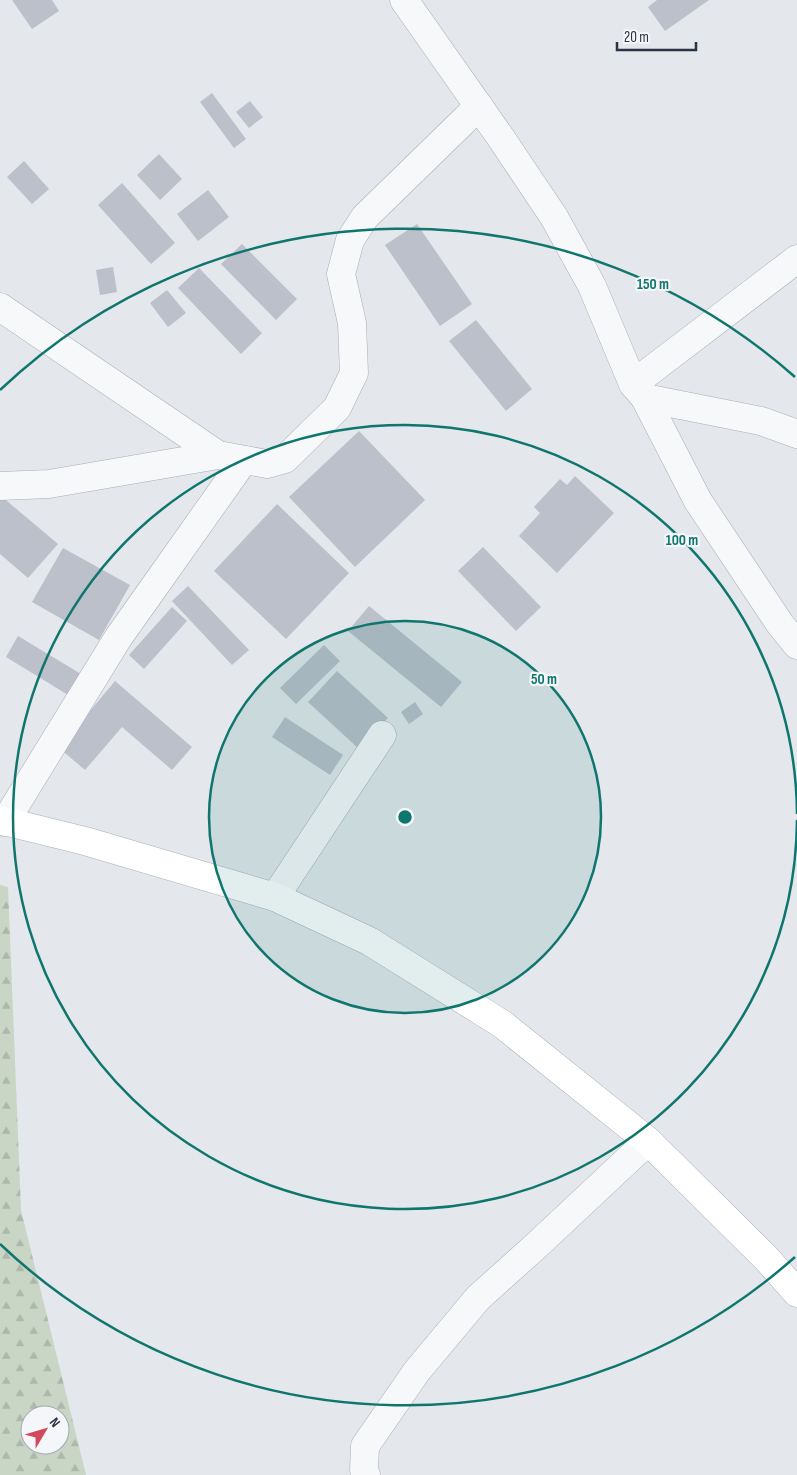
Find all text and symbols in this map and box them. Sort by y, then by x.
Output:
scale bar [617,20,696,52]
text: 20 m [624,28,649,47]
text: 150 m [637,275,669,294]
text: 100 m [666,531,698,550]
text: 50 m [531,670,557,689]
centre of rings [396,808,414,826]
north arrow [20,1405,70,1455]
text: N [46,1414,64,1430]

